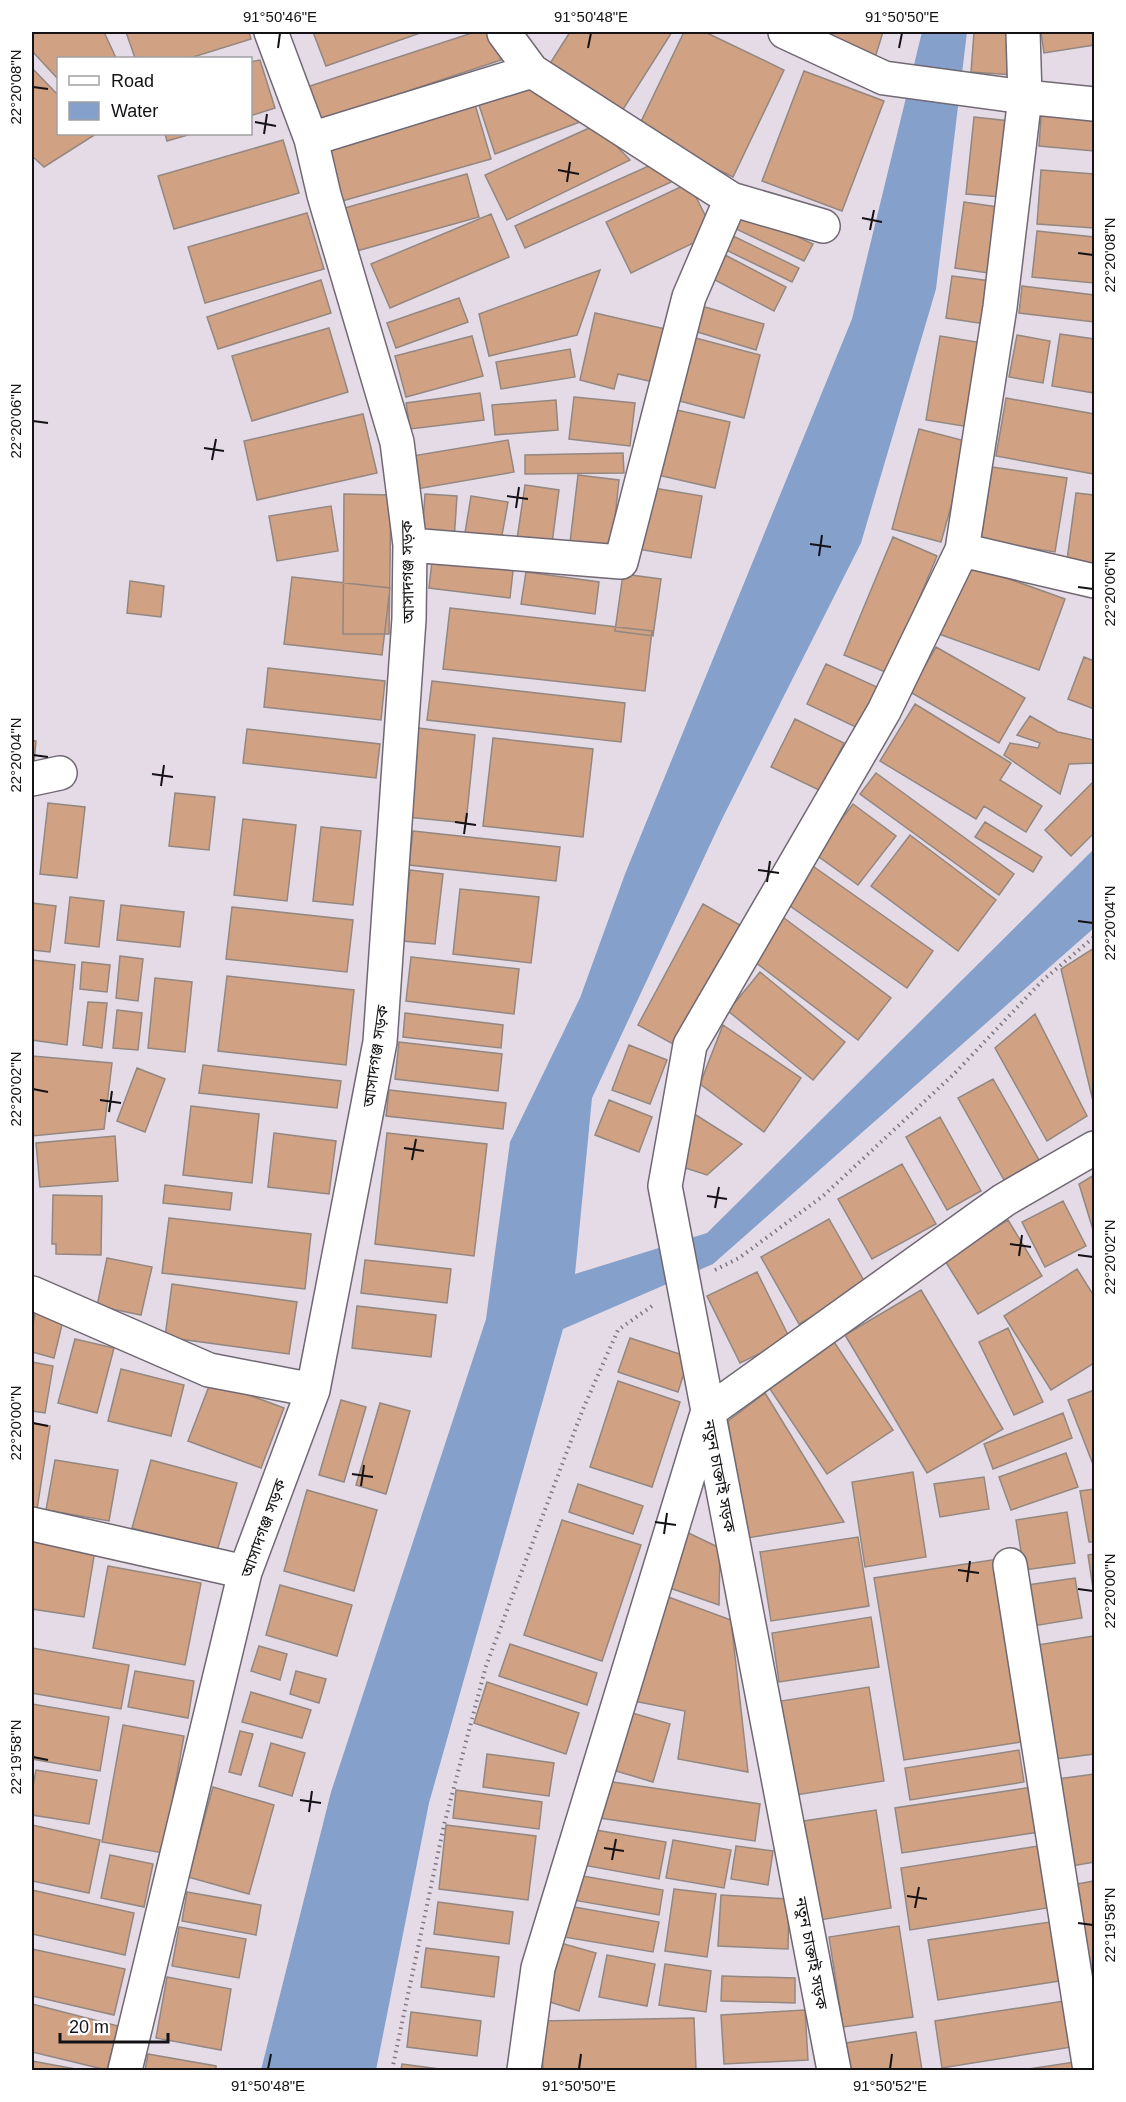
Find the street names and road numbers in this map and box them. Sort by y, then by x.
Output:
street label: আসাদগঞ্জ সড়ক [398,519,417,625]
street label: আসাদগঞ্জ সড়ক [360,1003,391,1109]
street label: নতুন চাক্তাই সড়ক [699,1417,740,1535]
street label: আসাদগঞ্জ সড়ক [238,1476,289,1580]
street label: নতুন চাক্তাই সড়ক [791,1894,832,2012]

